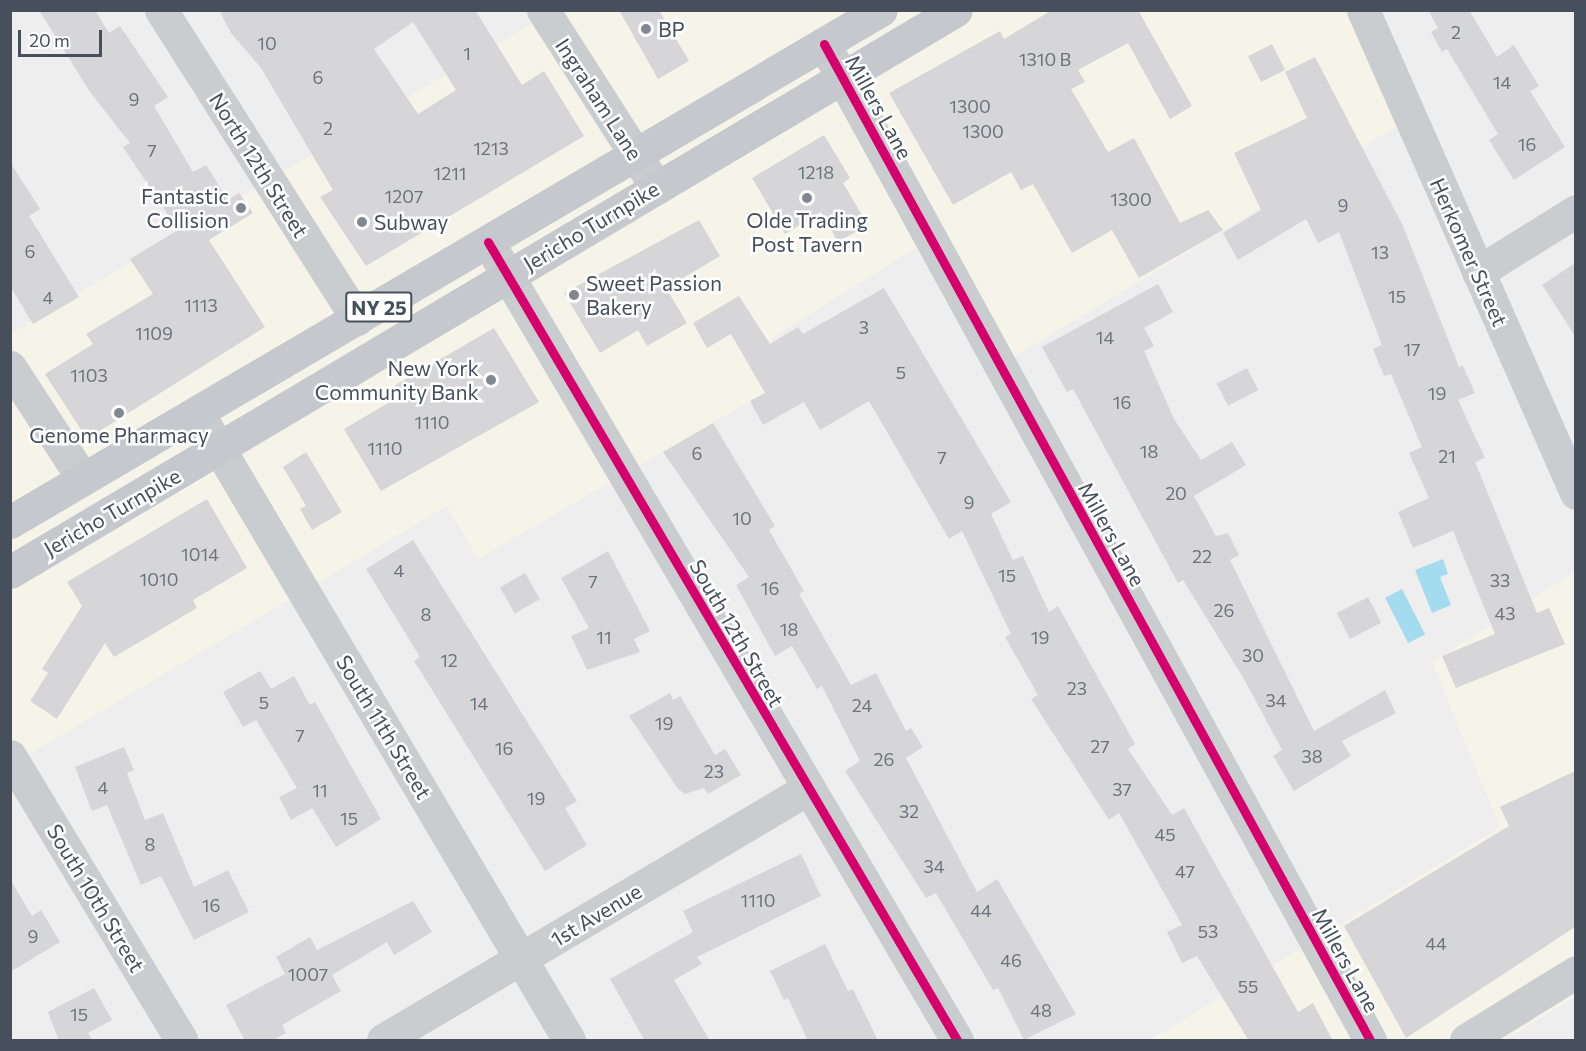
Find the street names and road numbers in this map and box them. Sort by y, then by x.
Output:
street label: Ingraham Lane [550,33,648,165]
street label: Millers Lane [840,51,918,163]
street label: North 12th Street [204,88,314,242]
street label: Herkomer Street [1425,174,1513,330]
street label: Jericho Turnpike [519,176,663,276]
road number: NY 25 [344,290,413,324]
street label: Jericho Turnpike [39,463,185,561]
street label: Millers Lane [1073,478,1151,590]
street label: South 12th Street [685,555,789,711]
street label: South 11th Street [331,651,437,803]
street label: South 10th Street [42,820,150,976]
street label: 1st Avenue [546,878,646,952]
street label: Millers Lane [1307,904,1385,1016]

